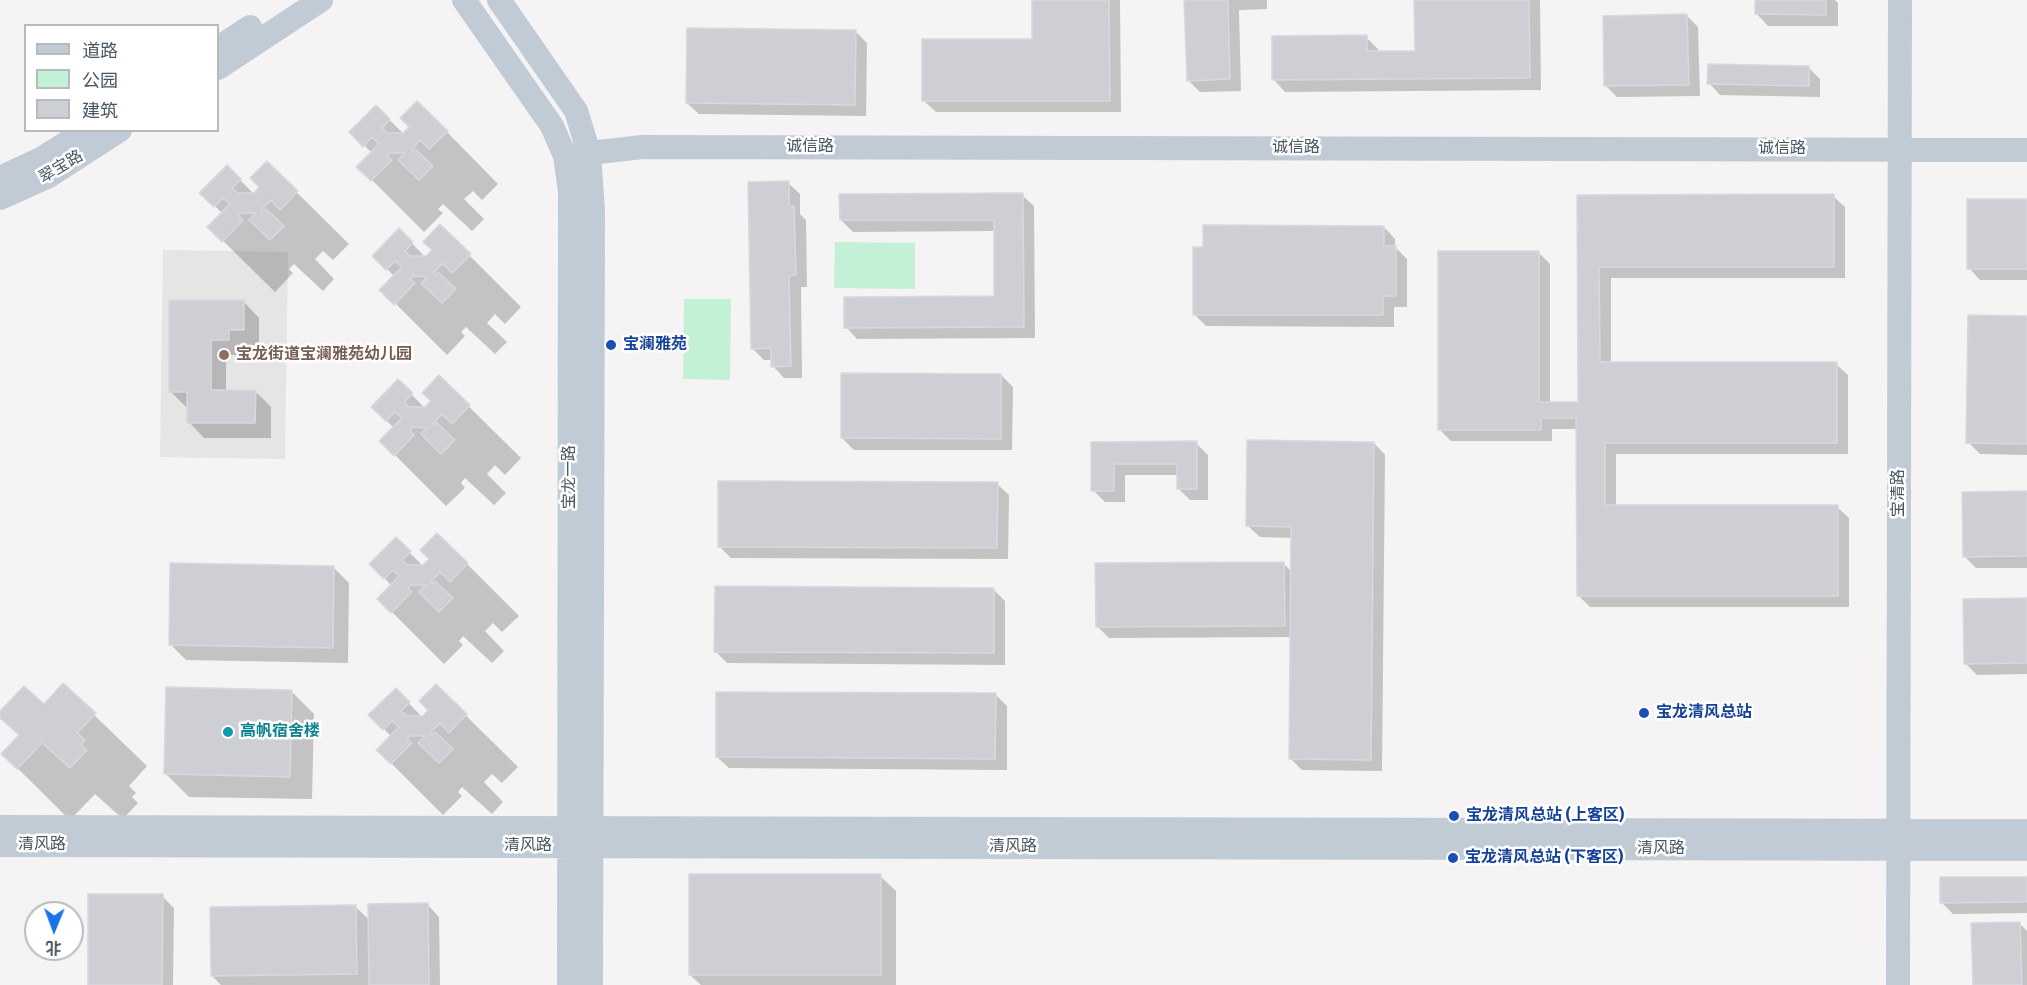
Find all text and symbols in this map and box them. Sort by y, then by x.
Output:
legend [24,24,219,132]
text: 道路 [82,40,118,62]
text: 公园 [82,70,118,92]
text: 建筑 [82,100,118,122]
street label: 诚信路 [786,137,834,157]
street label: 诚信路 [1272,138,1320,158]
street label: 诚信路 [1758,139,1806,159]
street label: 翠宝路 [35,146,87,188]
place label: 宝澜雅苑 [623,335,687,355]
marker: 宝澜雅苑 [604,338,618,352]
place label: 宝龙街道宝澜雅苑幼儿园 [236,345,412,365]
marker: 宝龙街道宝澜雅苑幼儿园 [217,348,231,362]
street label: 宝龙一路 [560,445,580,509]
street label: 宝清路 [1889,469,1909,517]
place label: 宝龙清风总站 [1656,703,1752,723]
marker: 宝龙清风总站 [1637,706,1651,720]
place label: 高帆宿舍楼 [240,722,320,742]
marker: 高帆宿舍楼 [221,725,235,739]
place label: 宝龙清风总站 (上客区) [1466,806,1624,826]
marker: 宝龙清风总站 (上客区) [1447,809,1461,823]
street label: 清风路 [18,835,66,855]
street label: 清风路 [504,836,552,856]
street label: 清风路 [989,837,1037,857]
street label: 清风路 [1637,839,1685,859]
place label: 宝龙清风总站 (下客区) [1465,848,1623,868]
marker: 宝龙清风总站 (下客区) [1446,851,1460,865]
north arrow [24,901,84,961]
text: 北 [46,938,62,957]

